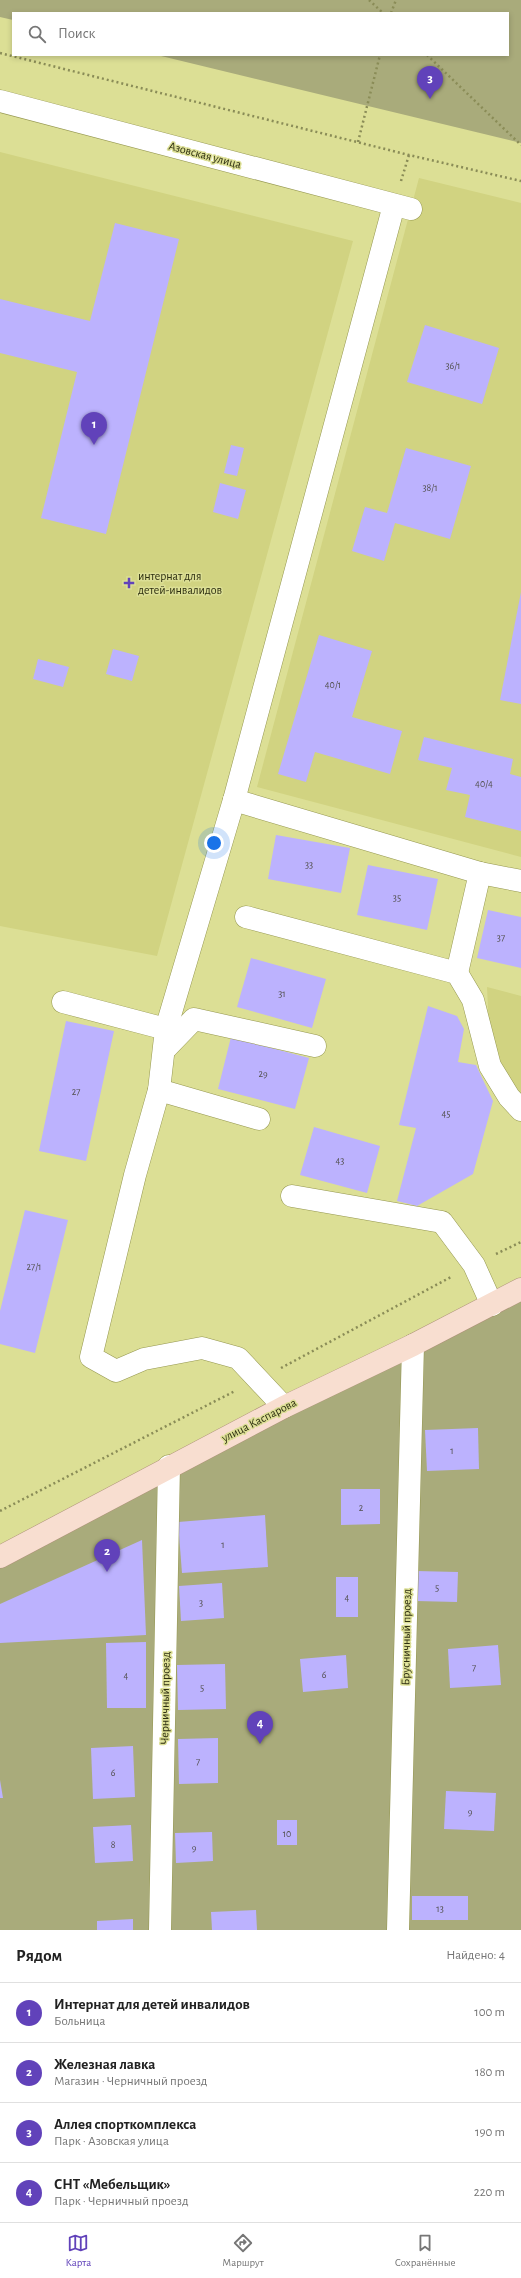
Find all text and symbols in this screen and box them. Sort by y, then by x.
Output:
search box [12,12,509,56]
icon: search [26,23,48,45]
text: Поиск [58,26,96,41]
pin: 3 [417,66,443,99]
street label: Азовская улица [167,140,243,172]
house number: 36/1 [445,361,461,371]
pin: 1 [81,412,107,445]
house number: 38/1 [422,483,438,493]
place label: интернат для детей-инвалидов [138,570,222,596]
marker: интернат для детей-инвалидов [123,577,135,589]
house number: 40/1 [325,680,341,690]
house number: 40/4 [475,779,493,789]
your location [204,833,224,853]
house number: 33 [305,860,313,870]
house number: 35 [393,893,401,903]
house number: 37 [497,933,505,943]
house number: 31 [278,989,286,999]
house number: 29 [258,1069,268,1079]
house number: 27 [72,1087,80,1097]
house number: 45 [442,1109,451,1119]
house number: 43 [336,1156,344,1166]
house number: 27/1 [26,1262,42,1272]
street label: улица Каспарова [219,1396,299,1445]
house number: 1 [450,1446,454,1456]
house number: 2 [359,1503,364,1513]
pin: 2 [94,1539,120,1572]
house number: 1 [221,1540,225,1550]
house number: 5 [435,1583,439,1593]
street label: Брусничный проезд [399,1588,414,1686]
house number: 4 [345,1593,350,1603]
house number: 3 [199,1598,203,1608]
street label: Черничный проезд [158,1651,172,1745]
house number: 7 [472,1663,476,1673]
house number: 6 [322,1670,327,1680]
house number: 4 [124,1671,129,1681]
house number: 5 [200,1683,204,1693]
pin: 4 [247,1711,273,1744]
house number: 7 [196,1757,200,1767]
house number: 6 [111,1768,116,1778]
house number: 9 [468,1807,473,1817]
house number: 10 [283,1829,291,1839]
house number: 8 [111,1840,116,1850]
house number: 9 [192,1843,197,1853]
house number: 13 [436,1904,444,1914]
text: Рядом [16,1947,62,1964]
text: Найдено: 4 [446,1949,505,1962]
text: Интернат для детей инвалидов [54,1997,250,2012]
text: 1 [27,2006,31,2019]
text: 100 m [474,2006,505,2019]
text: Больница [54,2015,106,2028]
text: Железная лавка [54,2057,155,2072]
text: 2 [26,2066,32,2079]
text: 180 m [475,2066,505,2079]
text: Магазин · Черничный проезд [54,2075,207,2088]
text: Аллея спорткомплекса [54,2117,196,2132]
text: 3 [26,2126,32,2139]
text: 190 m [475,2126,505,2139]
text: Парк · Азовская улица [54,2135,169,2148]
text: СНТ «Мебельщик» [54,2177,170,2192]
text: 4 [26,2186,32,2199]
text: 220 m [474,2186,505,2199]
text: Парк · Черничный проезд [54,2195,189,2208]
tab: Карта [66,2232,91,2269]
tab: Маршрут [222,2232,264,2269]
tab: Сохранённые [395,2232,455,2269]

